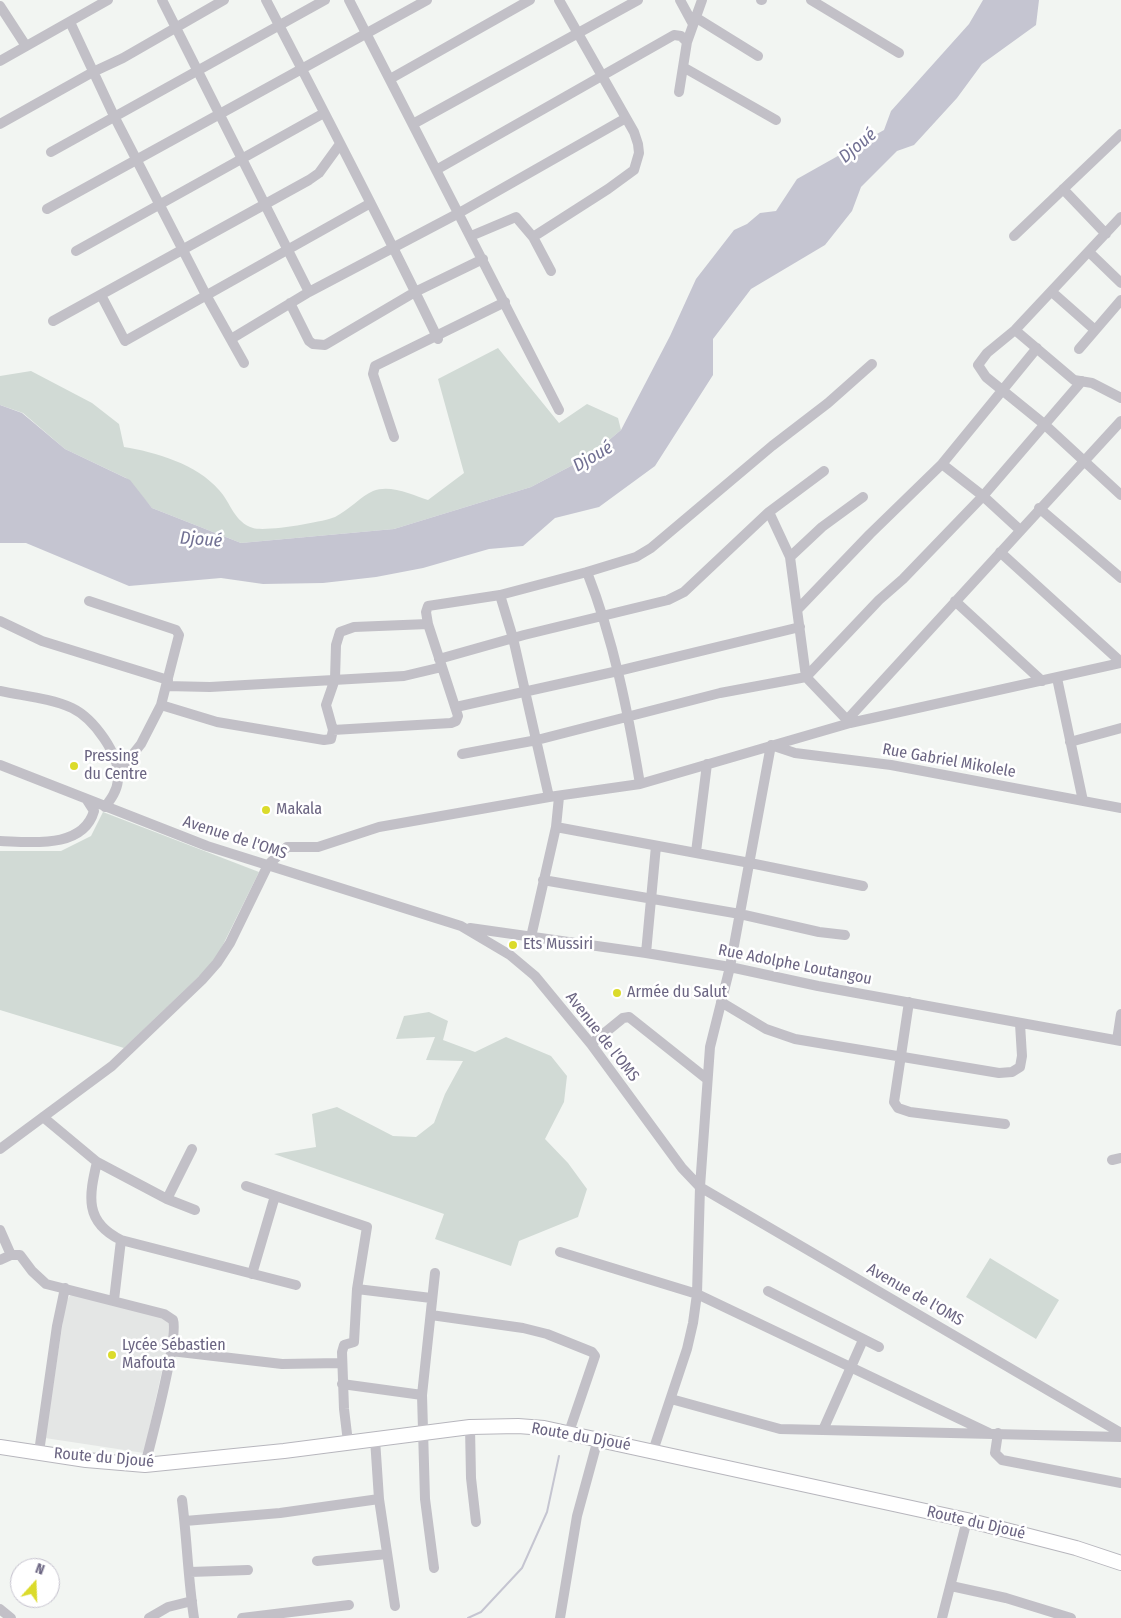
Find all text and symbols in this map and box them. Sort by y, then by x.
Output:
water label: Djoué [835,124,881,168]
water label: Djoué [569,437,617,477]
water label: Djoué [179,528,223,552]
street label: Rue Gabriel Mikolele [881,740,1017,782]
place label: Pressing du Centre [84,747,147,785]
marker: Pressing du Centre [68,760,80,772]
place label: Makala [276,800,322,820]
marker: Makala [260,804,272,816]
street label: Avenue de l'OMS [181,812,289,864]
place label: Ets Mussiri [523,935,593,955]
marker: Ets Mussiri [507,939,519,951]
street label: Rue Adolphe Loutangou [717,941,873,989]
place label: Armée du Salut [627,983,727,1003]
marker: Armée du Salut [611,987,623,999]
street label: Avenue de l'OMS [561,988,643,1086]
street label: Avenue de l'OMS [863,1260,967,1330]
place label: Lycée Sébastien Mafouta [122,1336,226,1374]
marker: Lycée Sébastien Mafouta [106,1349,118,1361]
street label: Route du Djoué [530,1419,632,1455]
street label: Route du Djoué [53,1444,155,1472]
street label: Route du Djoué [925,1502,1027,1544]
north arrow [10,1558,60,1608]
text: N [33,1560,47,1579]

